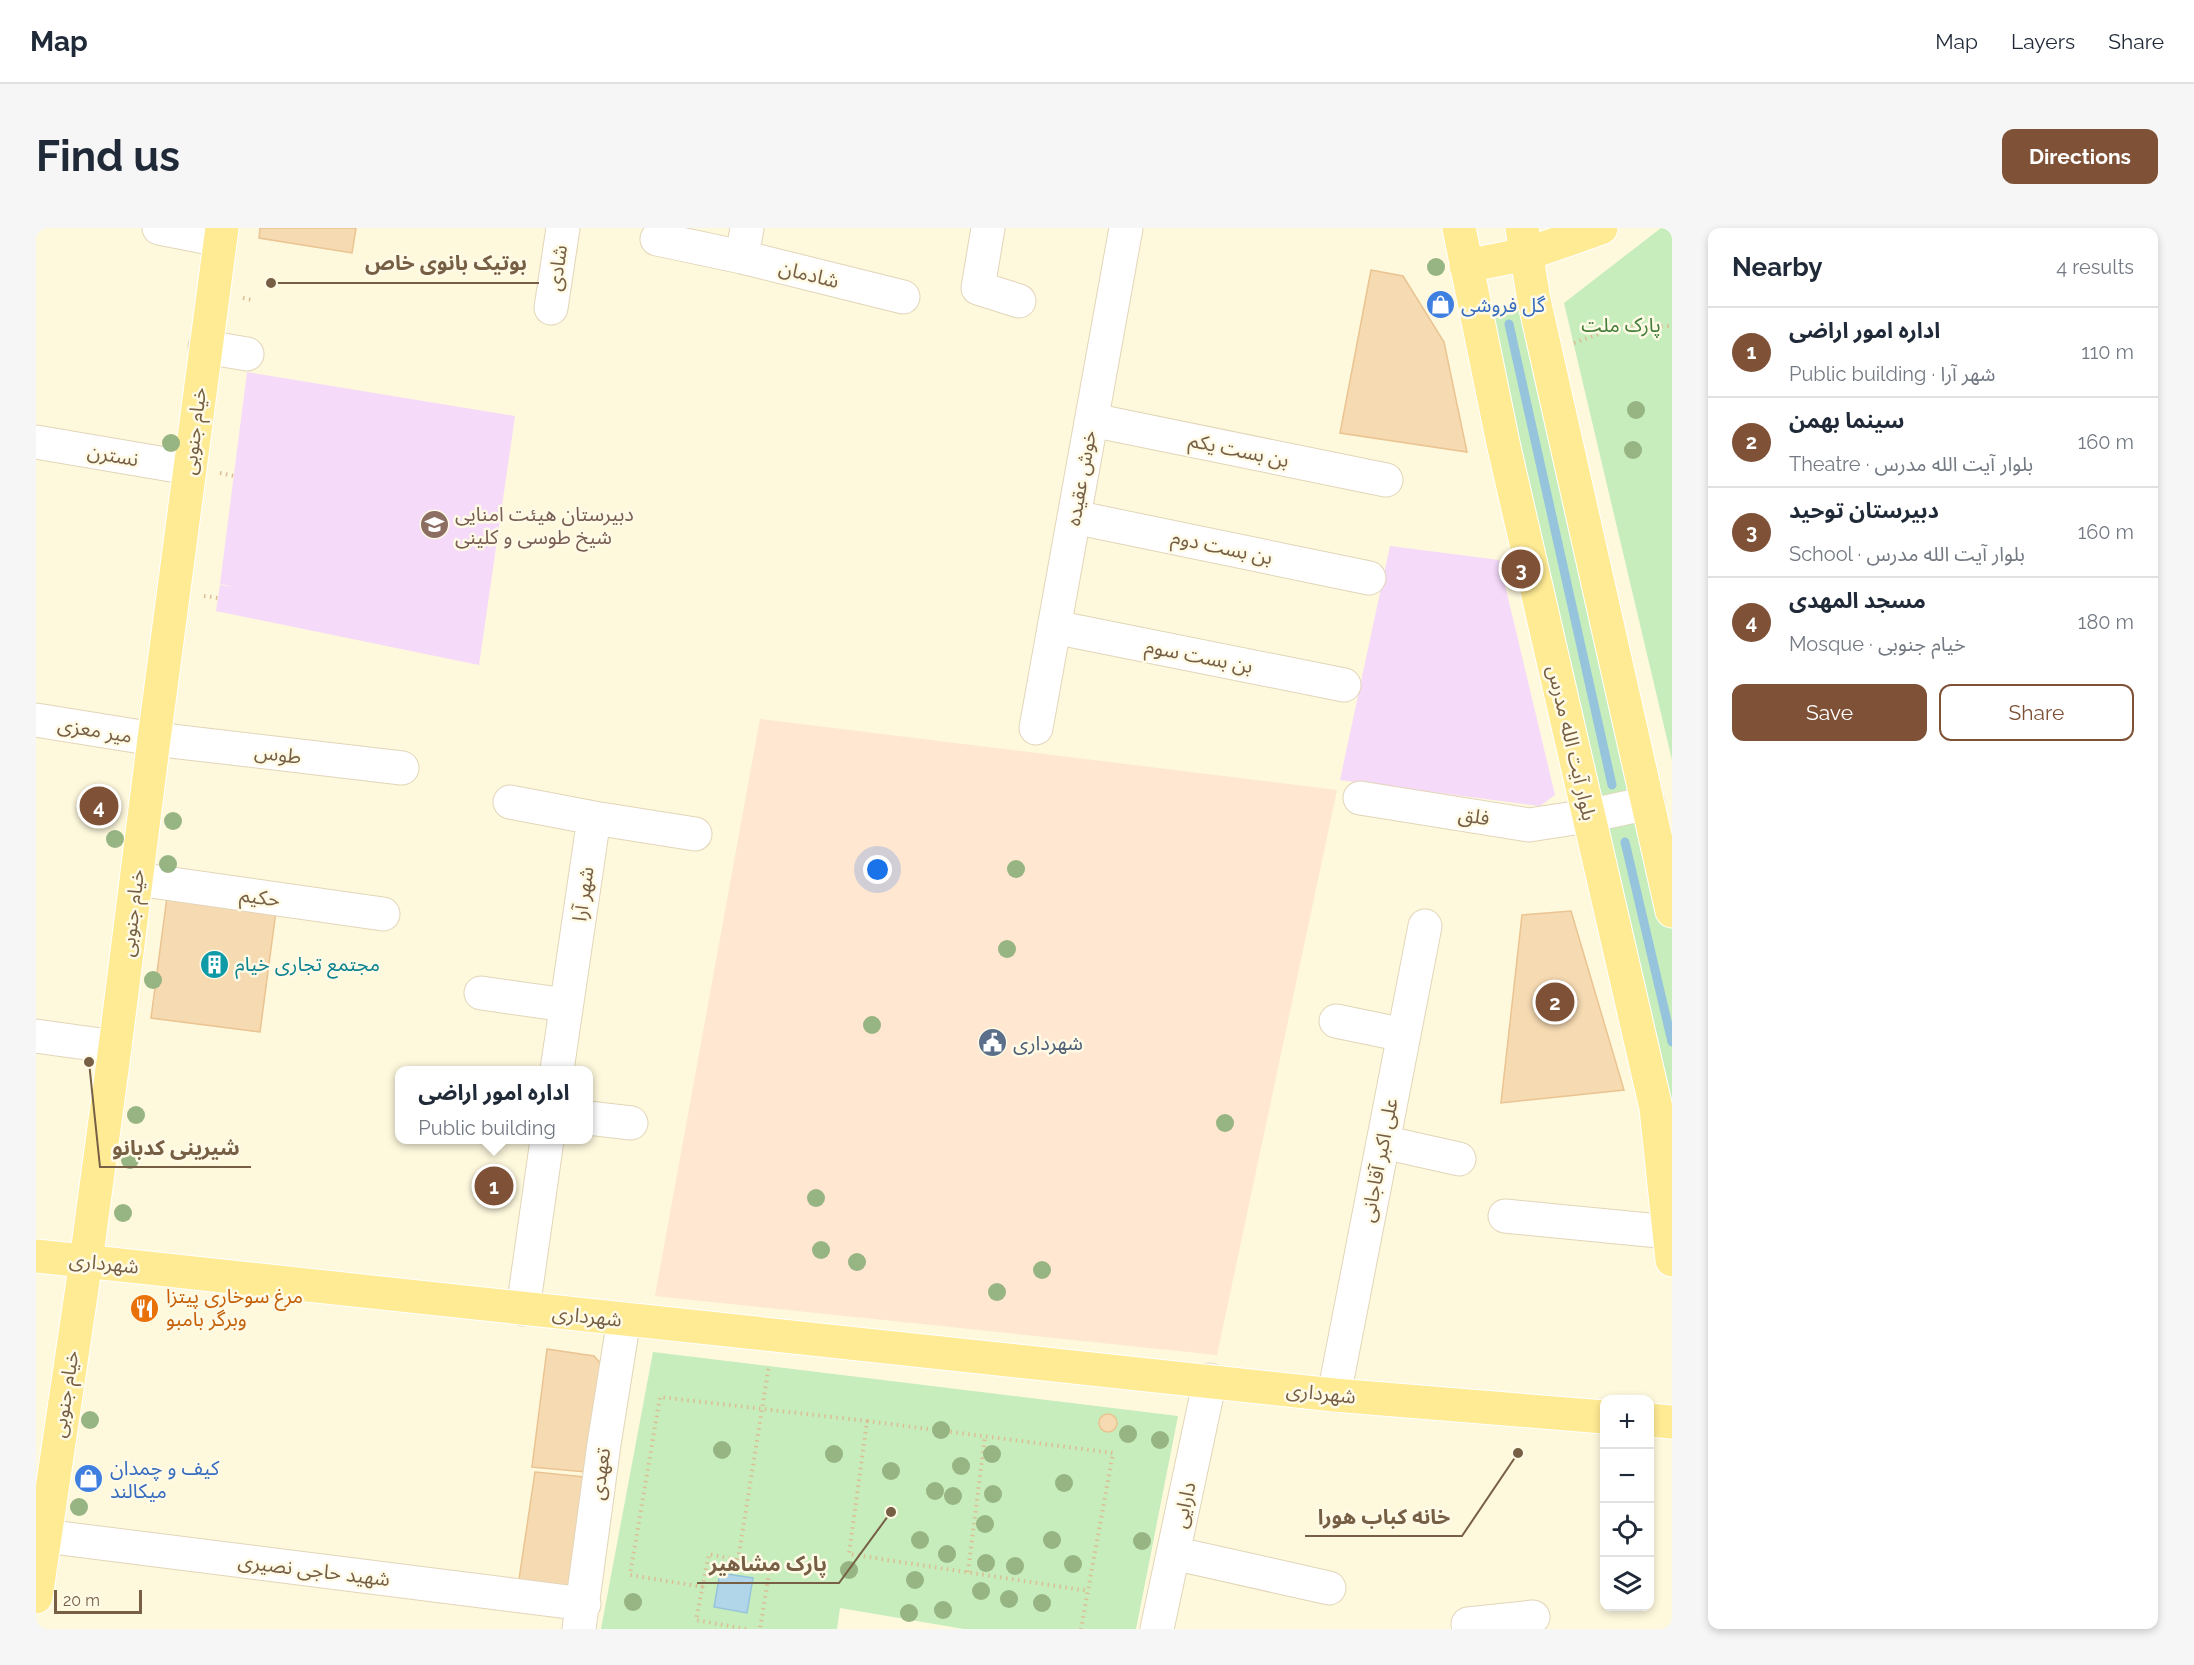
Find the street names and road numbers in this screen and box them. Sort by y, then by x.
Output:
street label: شادی [542,243,572,293]
street label: شادمان [776,255,842,293]
street label: خیام جنوبی [177,386,214,477]
street label: خوش عقیده [1061,428,1101,528]
street label: بن بست یکم [1186,428,1291,475]
street label: نسترن [86,439,140,471]
street label: بن بست دوم [1169,525,1275,572]
street label: بن بست سوم [1143,634,1255,681]
street label: بلوار آیت الله مدرس [1542,663,1602,823]
street label: میر معزی [56,712,134,748]
street label: طوس [253,739,303,769]
street label: فلق [1457,802,1491,831]
street label: شهر آرا [567,865,599,923]
street label: خیام جنوبی [115,868,152,959]
street label: حکیم [238,882,282,915]
street label: علی اکبر آقاجانی [1355,1096,1403,1224]
street label: شهرداری [68,1247,140,1279]
street label: شهرداری [551,1300,623,1332]
street label: خیام جنوبی [46,1349,87,1440]
street label: شهرداری [1285,1377,1357,1409]
street label: تعهدی [585,1446,615,1501]
street label: دارایی [1167,1480,1201,1530]
street label: شهید حاجی نصیری [237,1549,391,1591]

